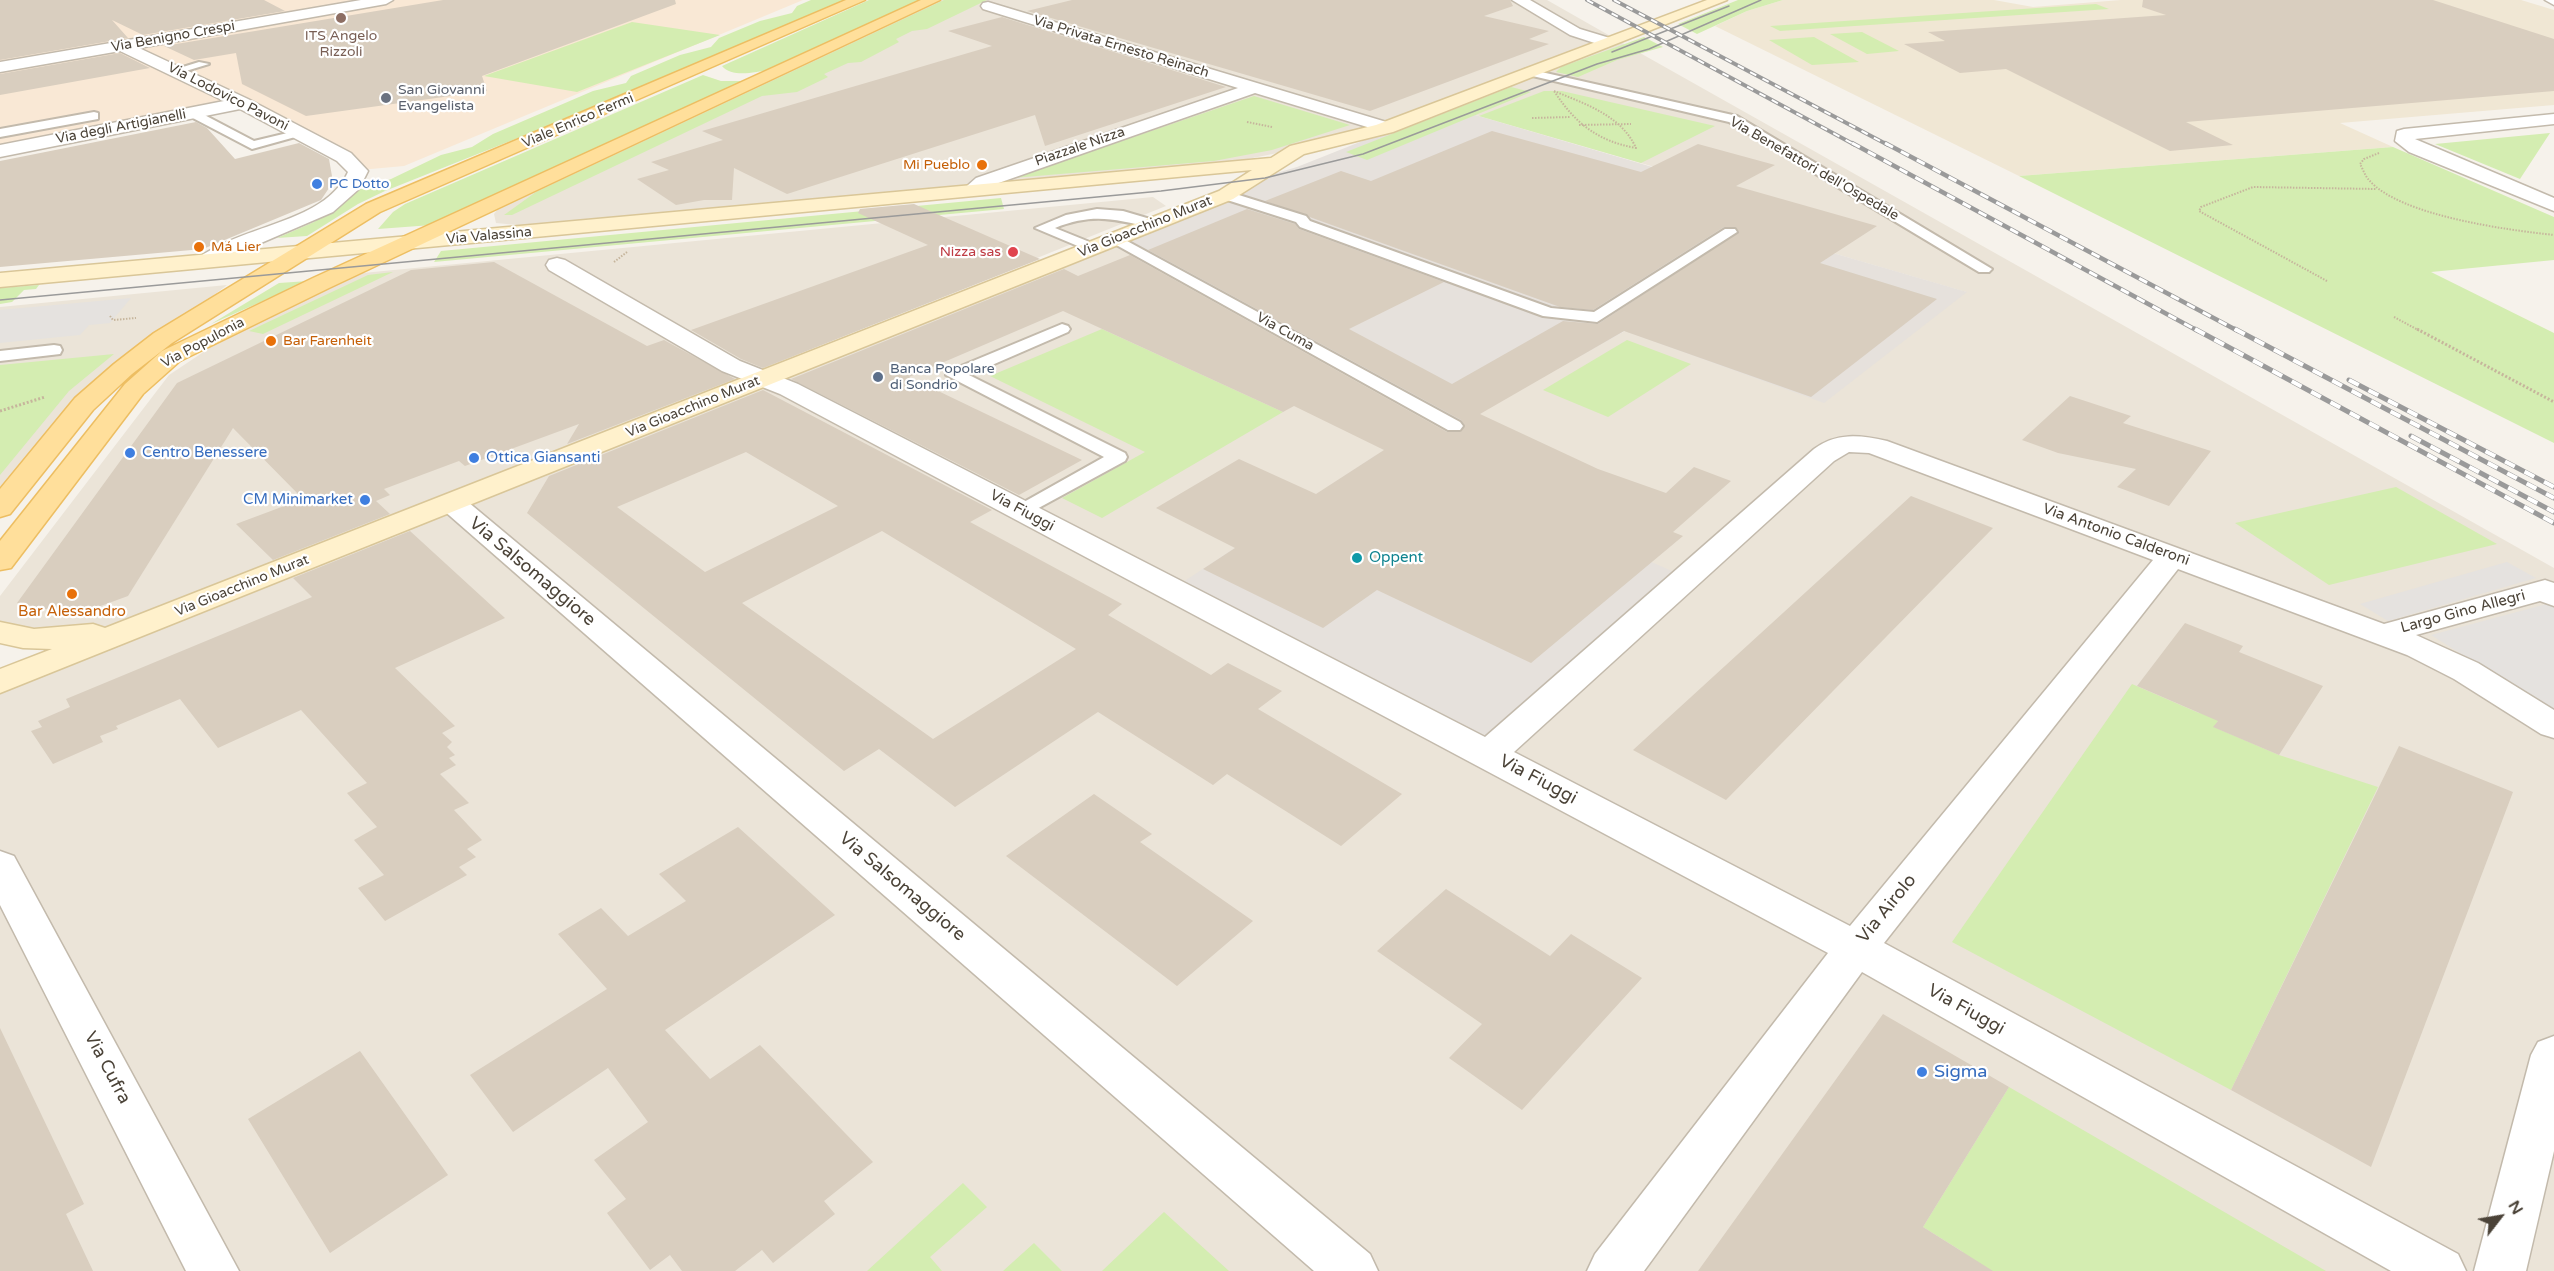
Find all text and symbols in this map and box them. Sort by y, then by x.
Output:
marker: ITS Angelo Rizzoli [334,11,348,25]
street label: Via Privata Ernesto Reinach [1031,12,1211,82]
street label: Via Benigno Crespi [110,18,236,56]
place label: ITS Angelo Rizzoli [305,28,377,60]
street label: Via Lodovico Pavoni [165,59,291,135]
place label: San Giovanni Evangelista [398,82,485,114]
street label: Viale Enrico Fermi [520,90,636,152]
marker: San Giovanni Evangelista [379,91,393,105]
street label: Via degli Artigianelli [54,106,188,148]
street label: Via Benefattori dell'Ospedale [1726,114,1902,224]
street label: Piazzale Nizza [1033,124,1127,170]
place label: Mi Pueblo [903,157,970,173]
marker: Mi Pueblo [975,158,989,172]
place label: PC Dotto [329,176,390,192]
marker: PC Dotto [310,177,324,191]
street label: Via Gioacchino Murat [1076,192,1214,262]
street label: Via Valassina [445,224,533,248]
place label: Má Lier [211,239,261,255]
marker: Má Lier [192,240,206,254]
place label: Nizza sas [940,244,1001,260]
marker: Nizza sas [1006,245,1020,259]
street label: Via Cuma [1253,309,1317,355]
street label: Via Populonia [159,314,247,372]
place label: Bar Farenheit [283,333,372,349]
marker: Bar Farenheit [264,334,278,348]
place label: Banca Popolare di Sondrio [890,361,995,394]
marker: Banca Popolare di Sondrio [871,370,885,384]
street label: Via Gioacchino Murat [624,372,762,442]
place label: Centro Benessere [142,444,267,462]
marker: Centro Benessere [123,446,137,460]
place label: Ottica Giansanti [486,449,600,467]
marker: Ottica Giansanti [467,451,481,465]
street label: Via Fiuggi [987,486,1057,536]
place label: CM Minimarket [243,491,353,509]
marker: CM Minimarket [358,493,372,507]
street label: Via Antonio Calderoni [2040,500,2192,570]
street label: Via Salsomaggiore [464,513,600,631]
place label: Oppent [1369,549,1423,567]
street label: Via Gioacchino Murat [173,551,311,621]
marker: Oppent [1350,551,1364,565]
marker: Bar Alessandro [65,587,79,601]
street label: Largo Gino Allegri [2399,587,2527,637]
place label: Bar Alessandro [18,603,126,621]
street label: Via Fiuggi [1495,751,1581,809]
street label: Via Salsomaggiore [834,828,970,946]
street label: Via Airolo [1853,870,1921,948]
street label: Via Fiuggi [1924,980,2008,1040]
street label: Via Cufra [79,1028,135,1108]
place label: Sigma [1934,1061,1987,1083]
marker: Sigma [1915,1065,1929,1079]
north arrow [2470,1187,2530,1247]
text: N [2504,1197,2527,1218]

